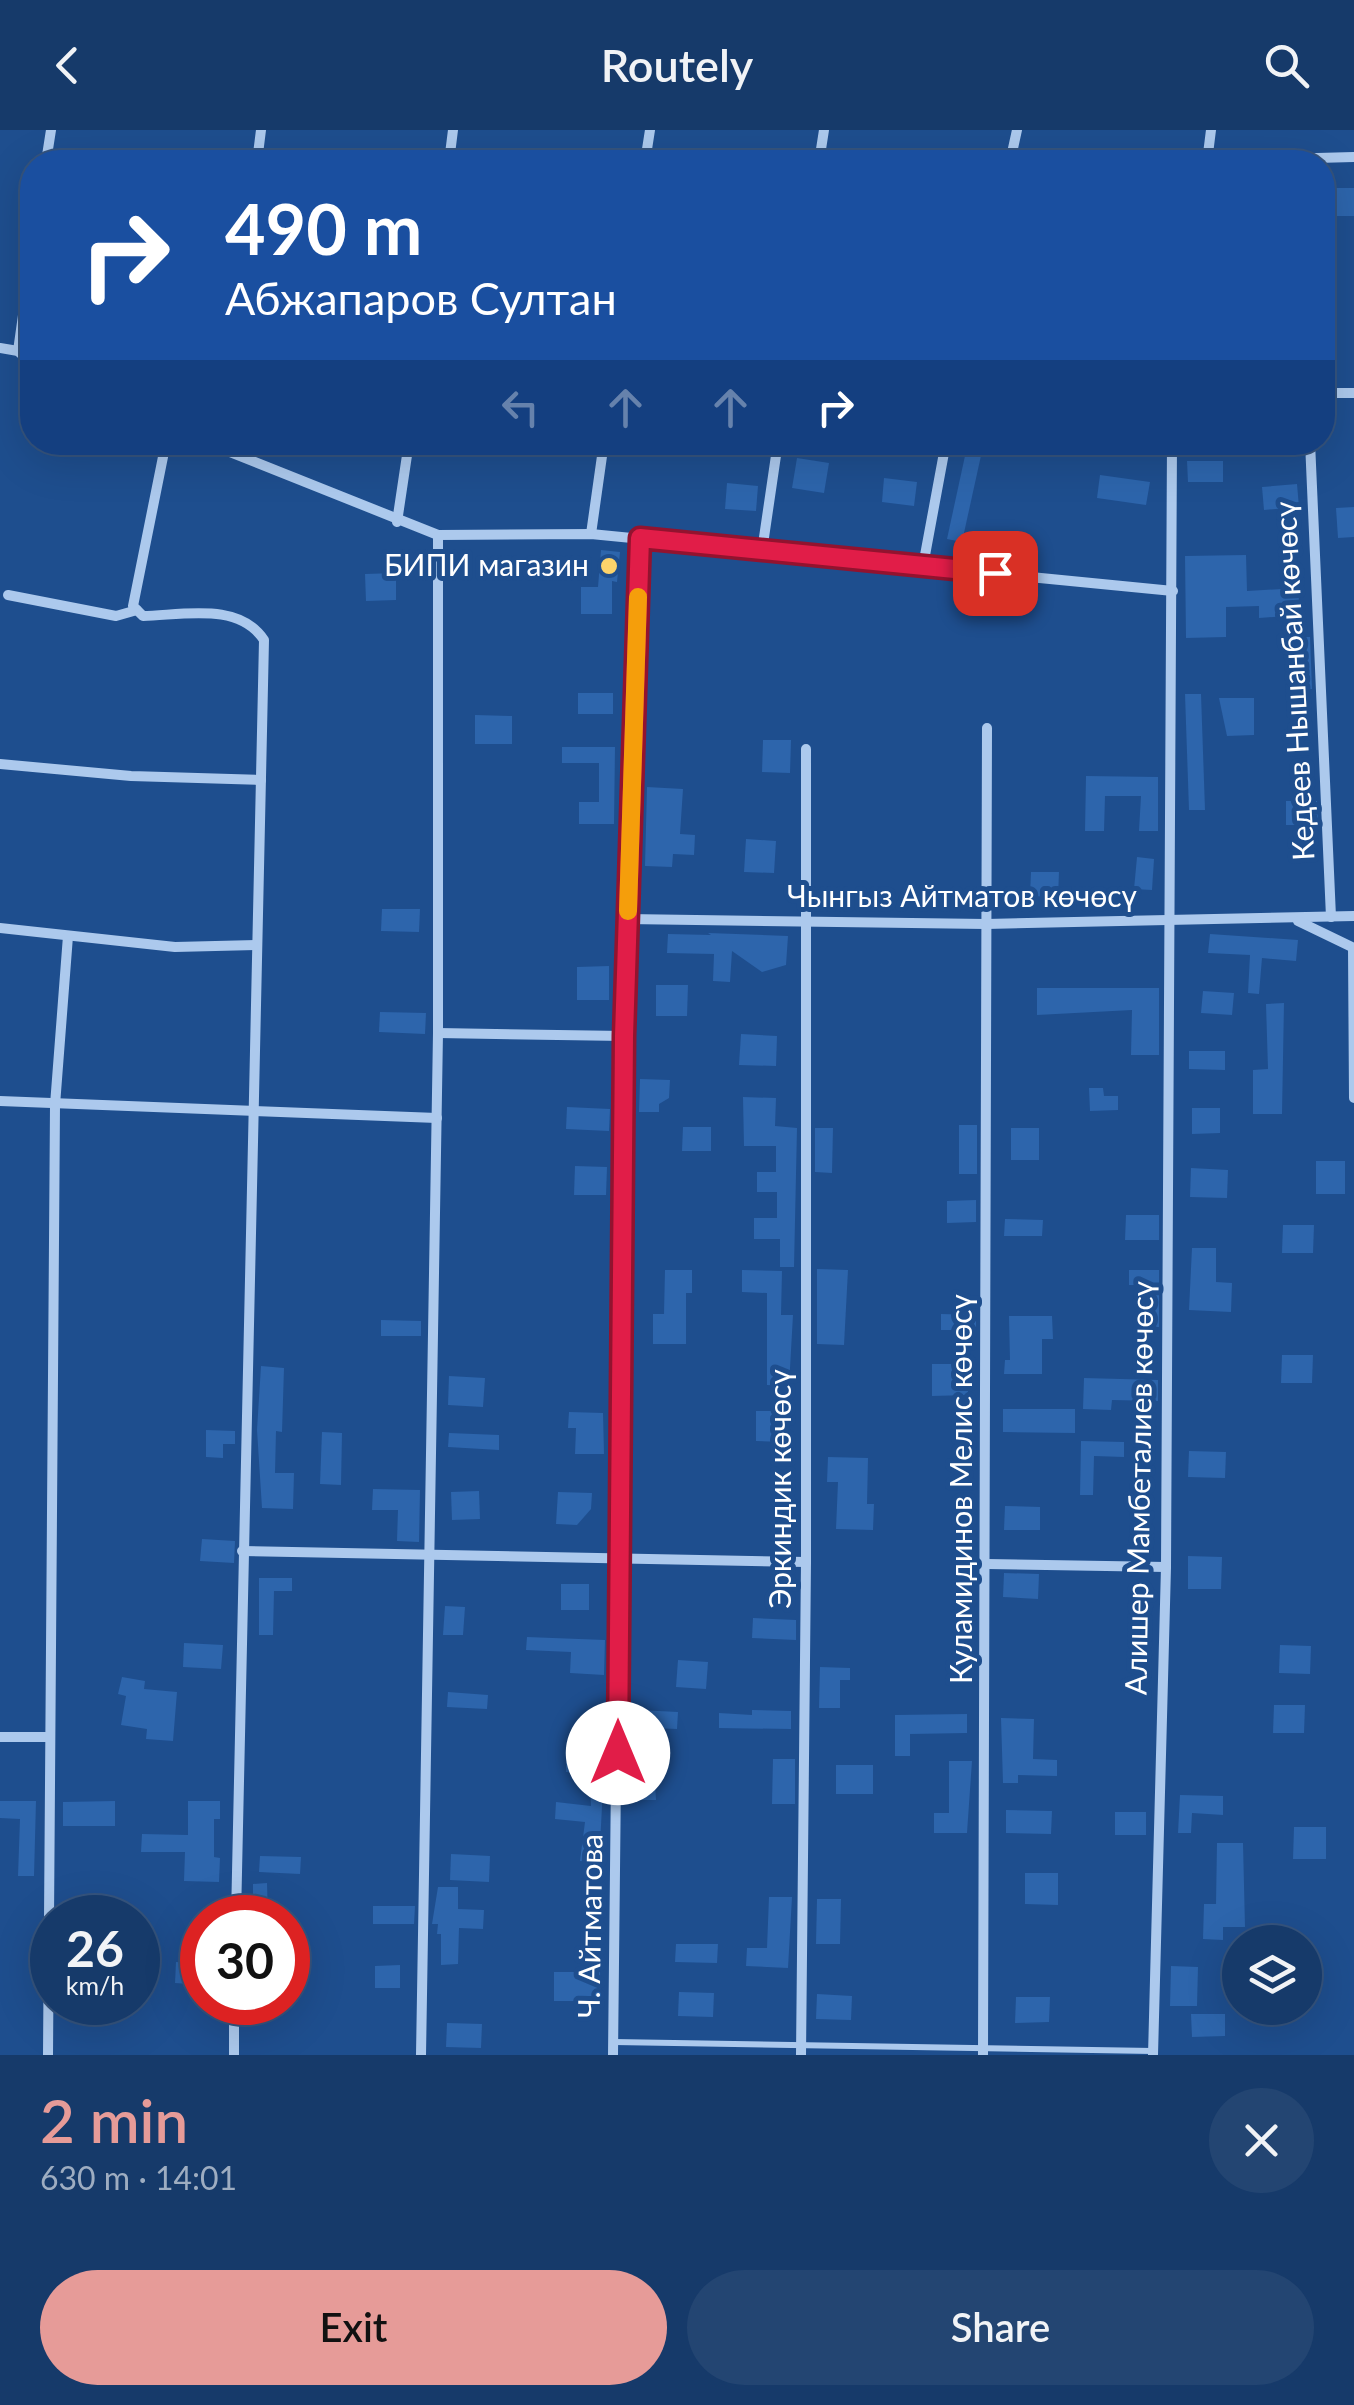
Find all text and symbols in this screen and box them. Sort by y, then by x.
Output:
icon: back [40,38,95,93]
text: Routely [601,38,753,92]
icon: search [1259,38,1314,93]
text: 490 m [225,186,422,270]
icon: right [60,190,190,320]
text: Абжапаров Султан [225,271,617,325]
icon: left [493,380,548,435]
icon: ahead [598,380,653,435]
icon: ahead [703,380,758,435]
icon: right [808,380,863,435]
street label: Кедеев Нышанбай көчөсү [1266,500,1320,862]
pin [953,531,1038,616]
place label: БИПИ магазин [384,546,589,582]
icon: arrive [968,546,1023,601]
marker: БИПИ магазин [598,555,620,577]
street label: Чынгыз Айтматов көчөсү [787,877,1138,913]
street label: Алишер Мамбеталиев көчөсү [1116,1280,1160,1695]
street label: Куламидинов Мелис көчөсү [942,1293,978,1684]
street label: Эркиндик көчөсү [761,1369,797,1609]
position arrow [566,1701,670,1805]
street label: Ч. Айтматова [569,1834,609,2018]
speed limit sign: 30 [180,1895,310,2025]
text: 26 [66,1918,124,1978]
map controls [1222,1925,1322,2025]
button: layers [1222,1925,1322,2025]
text: km/h [66,1970,124,2000]
text: 2 min [40,2084,188,2156]
button: close [1209,2088,1314,2193]
text: 630 m · 14:01 [40,2158,237,2197]
button: Exit [40,2270,667,2385]
button: Share [687,2270,1314,2385]

